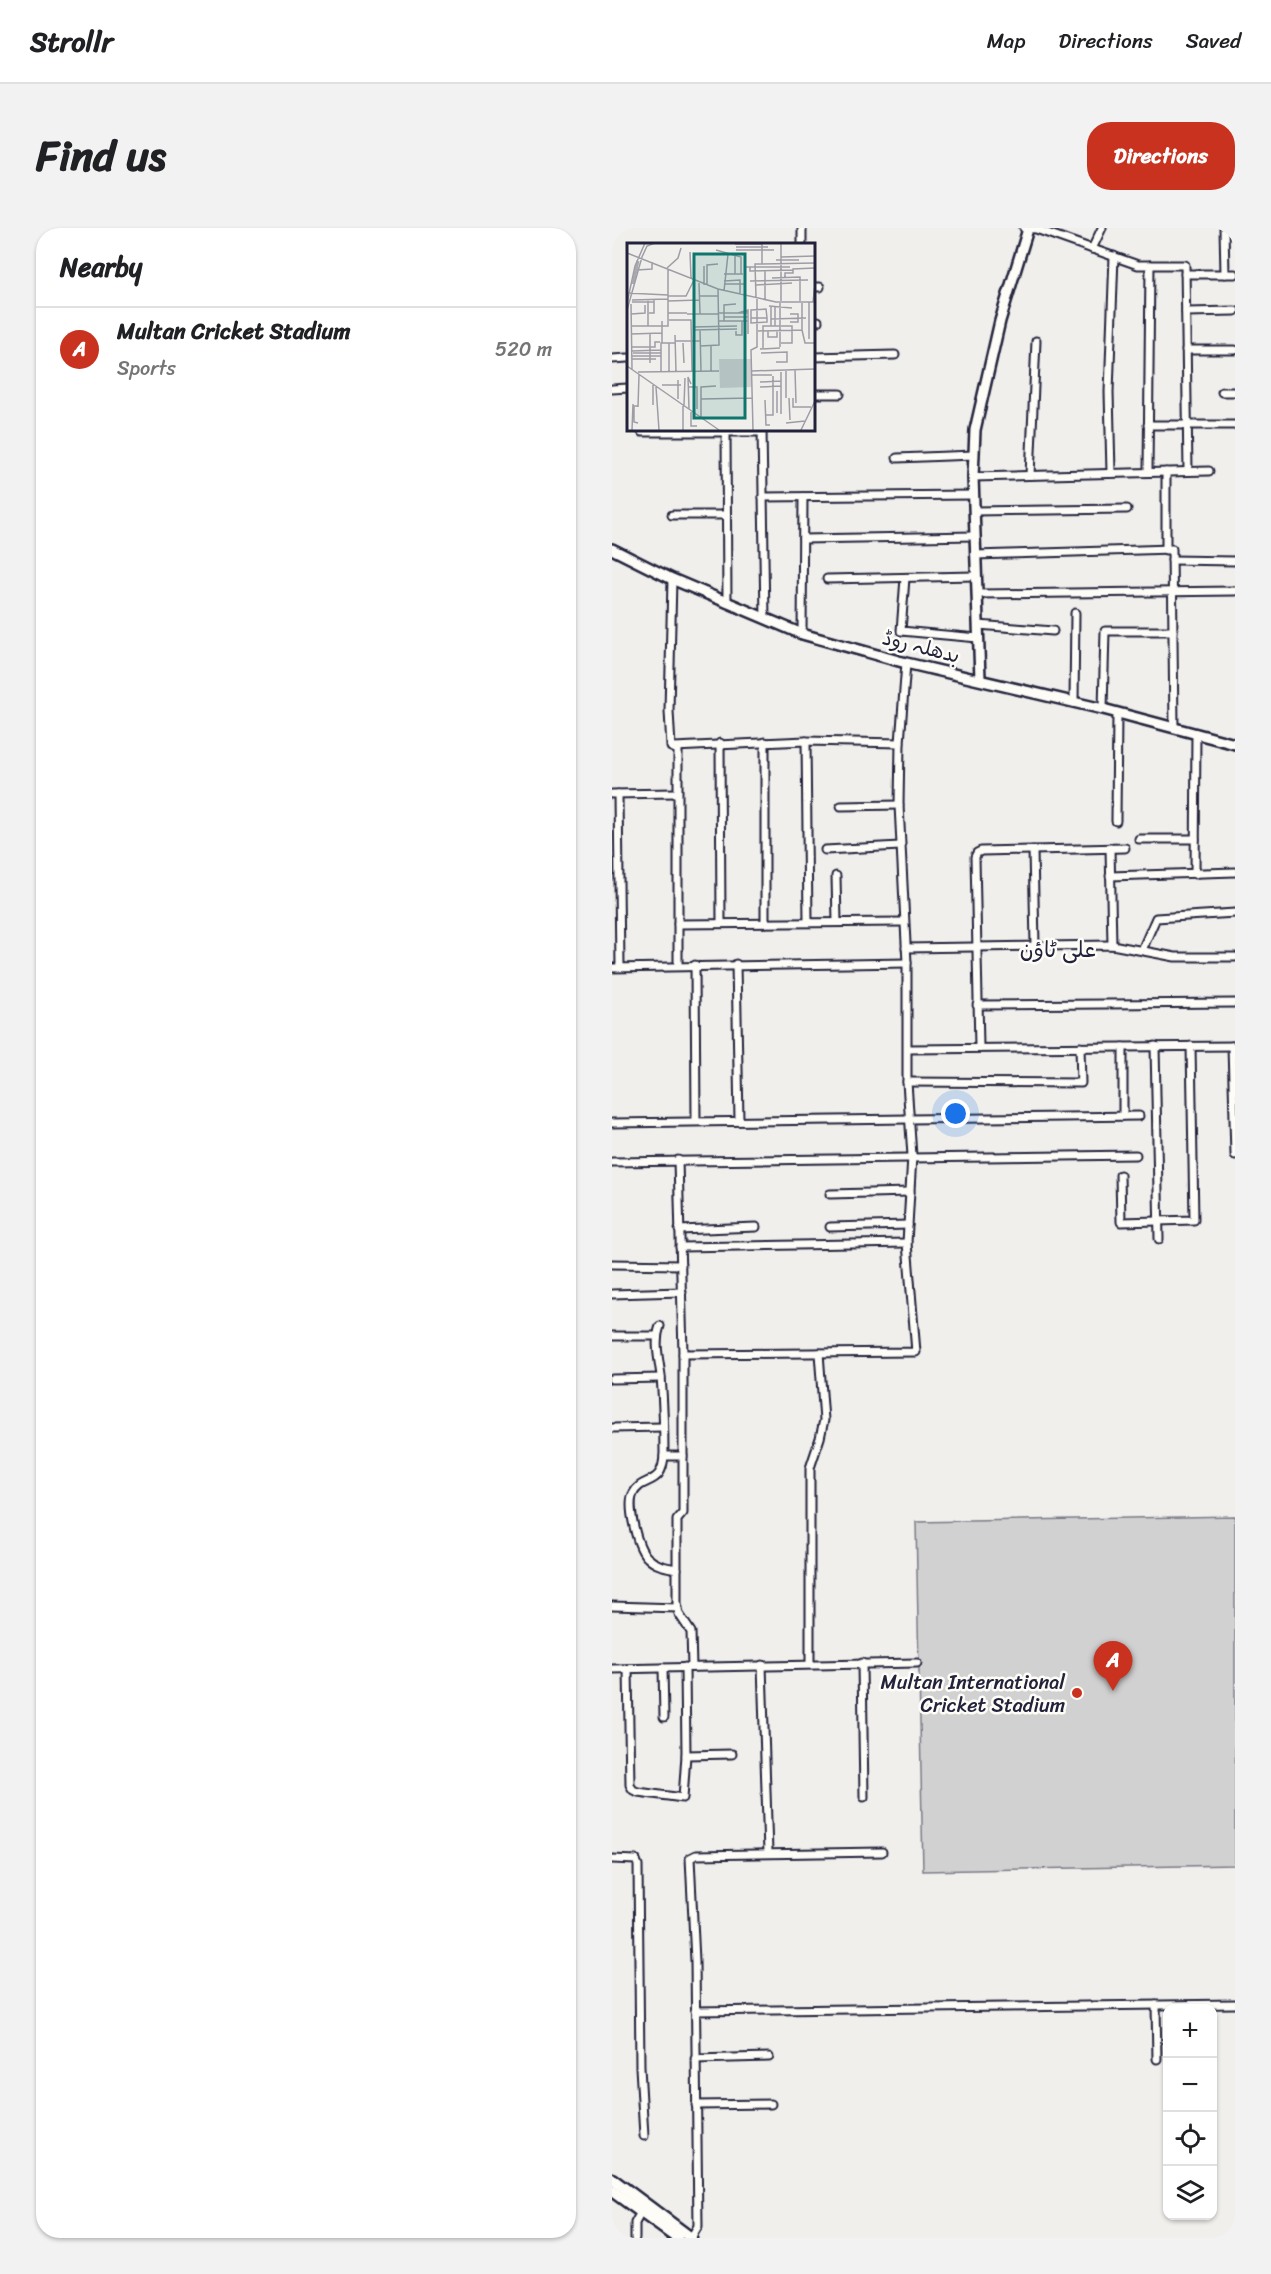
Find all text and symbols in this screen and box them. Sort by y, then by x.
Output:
text: Strollr [30,17,113,66]
text: Map [987,22,1025,60]
text: Directions [1058,22,1153,60]
text: Saved [1186,22,1241,60]
text: Find us [36,119,166,193]
button: Directions [1087,122,1235,190]
inset map [627,243,814,430]
text: Nearby [60,244,142,290]
text: Multan Cricket Stadium [117,312,350,351]
text: A [73,332,86,367]
text: 520 m [495,332,552,367]
text: Sports [117,351,176,386]
street label: بدھلہ روڈ [879,621,963,673]
district label: علی ٹاؤن [1020,930,1096,969]
your location [941,1099,970,1128]
pin: A [1094,1642,1132,1691]
place label: Multan International Cricket Stadium [881,1665,1066,1723]
marker: Multan International Cricket Stadium [1070,1686,1084,1700]
map controls [1163,2004,1217,2220]
button: + [1163,2004,1217,2058]
button: − [1163,2058,1217,2112]
button: locate [1163,2112,1217,2166]
button: layers [1163,2166,1217,2220]

